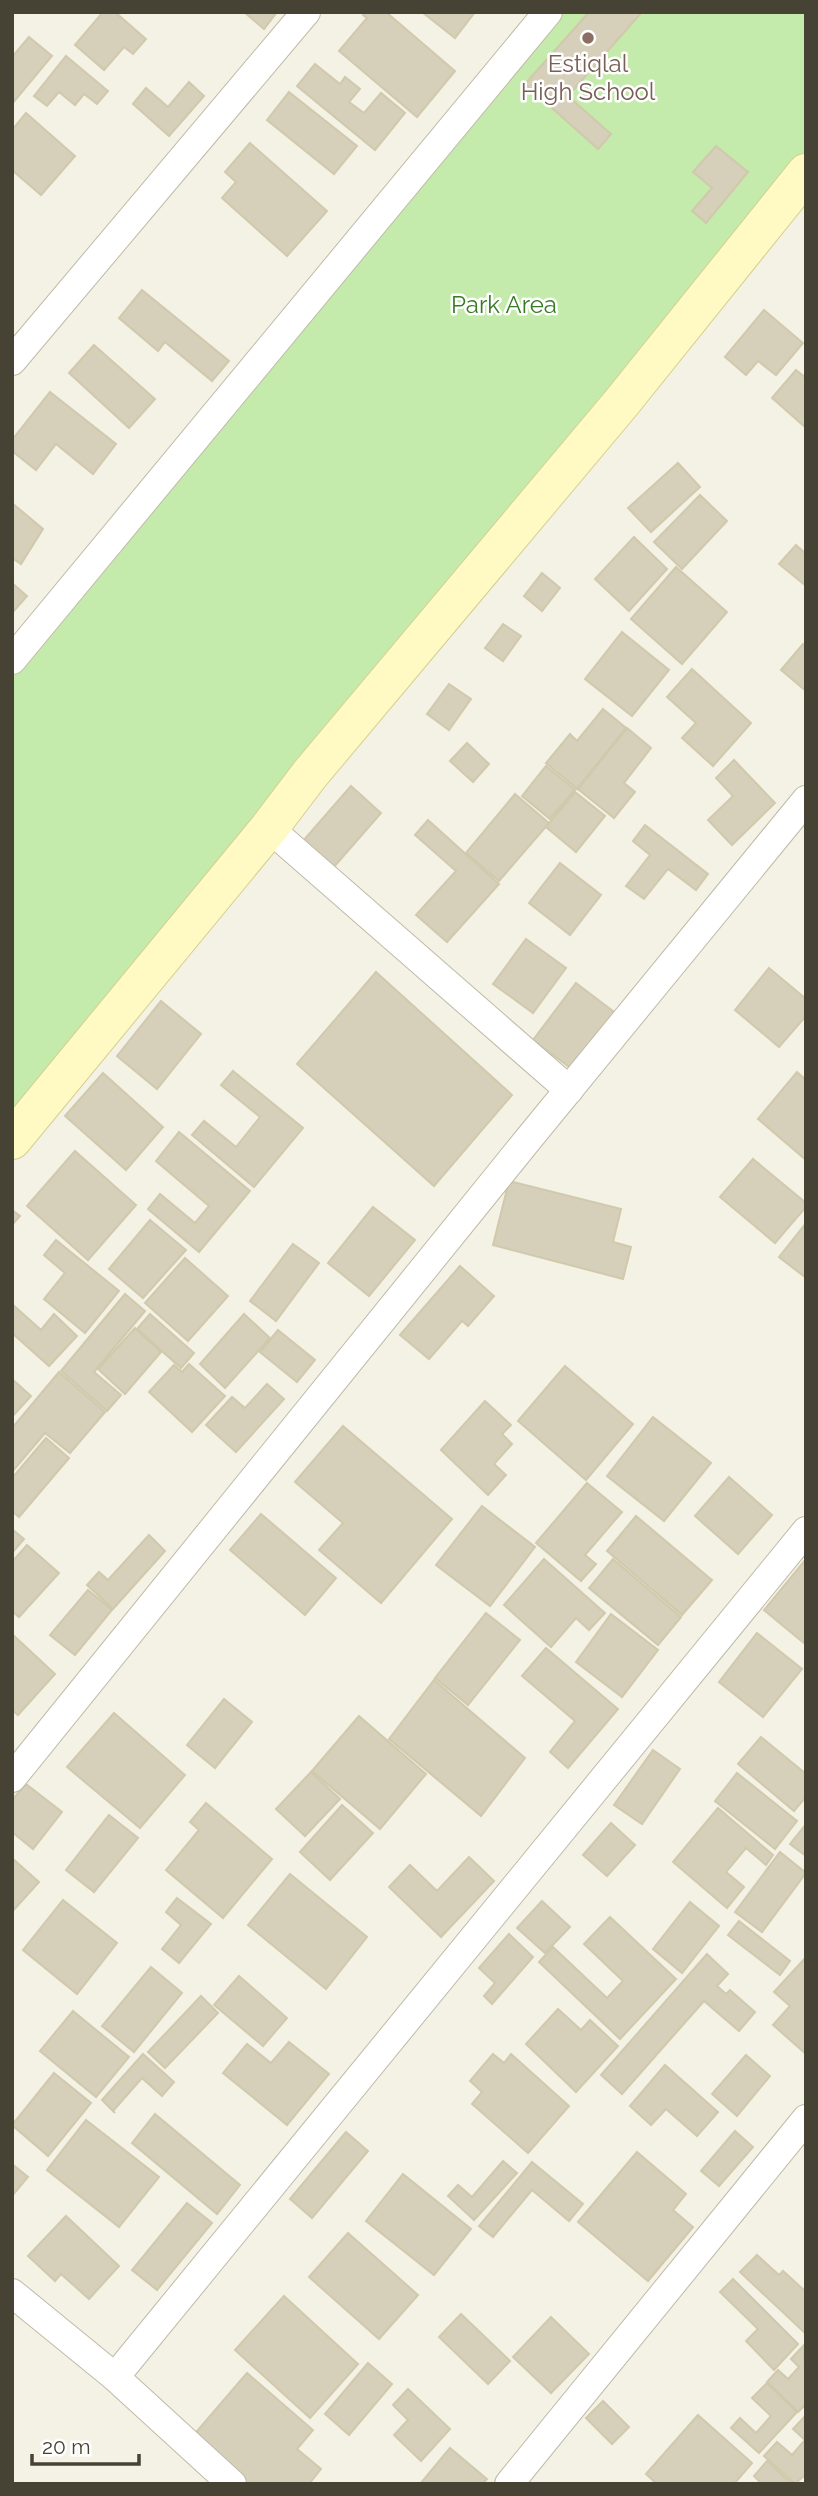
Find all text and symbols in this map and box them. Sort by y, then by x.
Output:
marker: Estiqlal High School [580,30,596,46]
place label: Estiqlal High School [521,49,656,106]
park label: Park Area [451,290,557,319]
scale bar [32,2422,138,2466]
text: 20 m [42,2434,90,2459]

